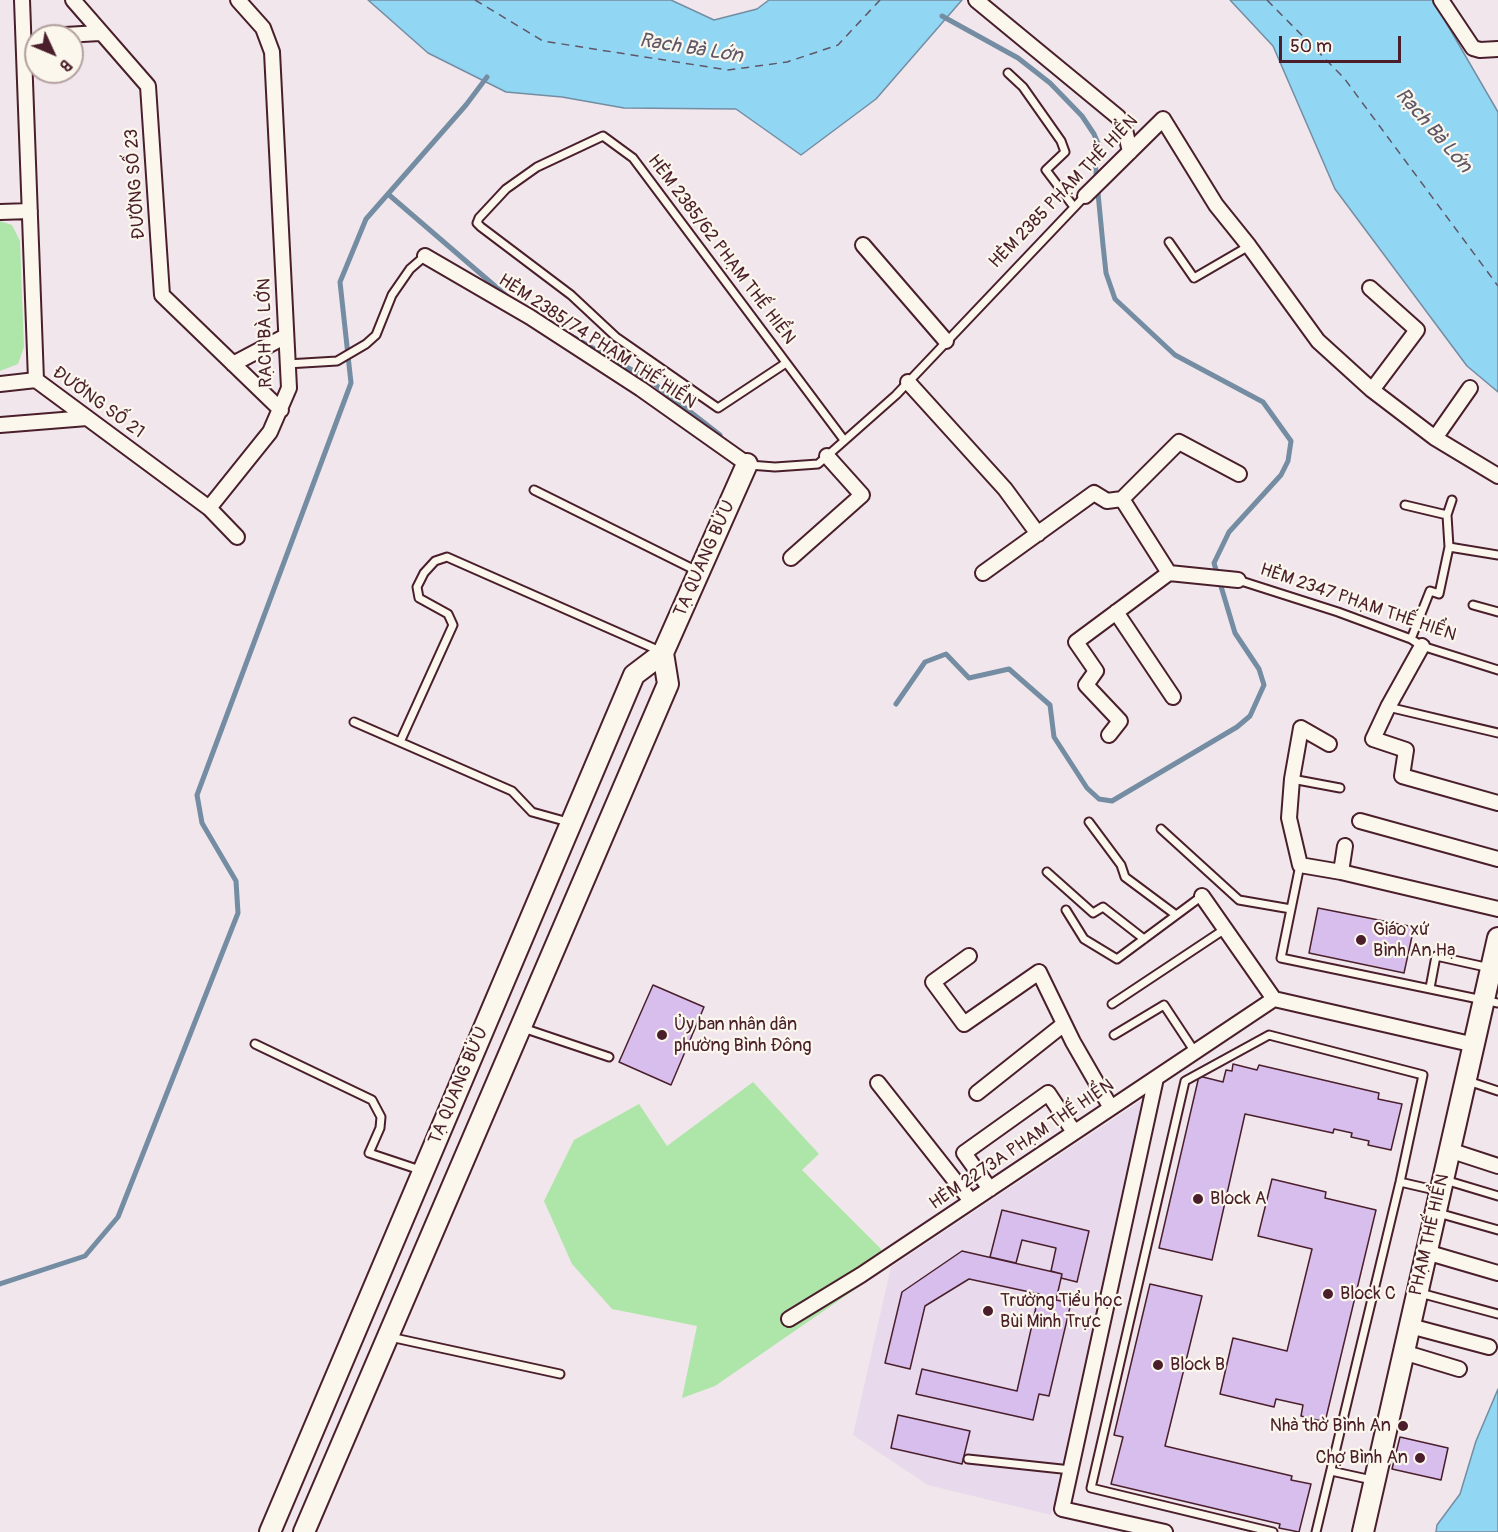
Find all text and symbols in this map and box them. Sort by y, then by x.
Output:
north arrow [24,24,84,84]
scale bar [1282,24,1404,62]
water label: Rạch Bà Lớn [638,29,744,69]
text: 50 m [1290,35,1332,58]
text: B [55,55,76,75]
water label: Rạch Bà Lớn [1390,84,1476,178]
street label: HẺM 2385 PHẠM THẾ HIỂN [985,111,1143,273]
street label: ĐƯỜNG SỐ 23 [121,128,151,240]
street label: HẺM 2385/62 PHẠM THẾ HIỂN [643,151,799,349]
street label: HẺM 2385/74 PHẠM THẾ HIỂN [494,270,700,414]
street label: RẠCH BÀ LỚN [254,278,278,388]
street label: ĐƯỜNG SỐ 21 [48,362,148,444]
street label: TẠ QUANG BỬU [670,497,740,621]
street label: HẺM 2347 PHẠM THẾ HIỂN [1257,559,1459,647]
place label: Giáo xứ Bình An Hạ [1373,919,1456,962]
marker: Giáo xứ Bình An Hạ [1354,933,1368,947]
place label: Ủy ban nhân dân phường Bình Đông [674,1014,812,1056]
street label: TẠ QUANG BỬU [425,1024,493,1148]
marker: Ủy ban nhân dân phường Bình Đông [655,1028,669,1042]
street label: HẺM 2273A PHẠM THẾ HIỂN [926,1075,1118,1215]
street label: PHẠM THẾ HIỂN [1405,1172,1455,1298]
place label: Block A [1210,1188,1266,1210]
marker: Block A [1191,1192,1205,1206]
place label: Block C [1340,1283,1396,1305]
marker: Block C [1321,1287,1335,1301]
place label: Trường Tiểu học Bùi Minh Trực [1000,1290,1123,1332]
marker: Trường Tiểu học Bùi Minh Trực [981,1304,995,1318]
place label: Block B [1170,1354,1225,1376]
marker: Block B [1151,1358,1165,1372]
place label: Nhà thờ Bình An [1270,1415,1391,1437]
marker: Nhà thờ Bình An [1396,1419,1410,1433]
place label: Chợ Bình An [1316,1447,1408,1469]
marker: Chợ Bình An [1413,1451,1427,1465]

